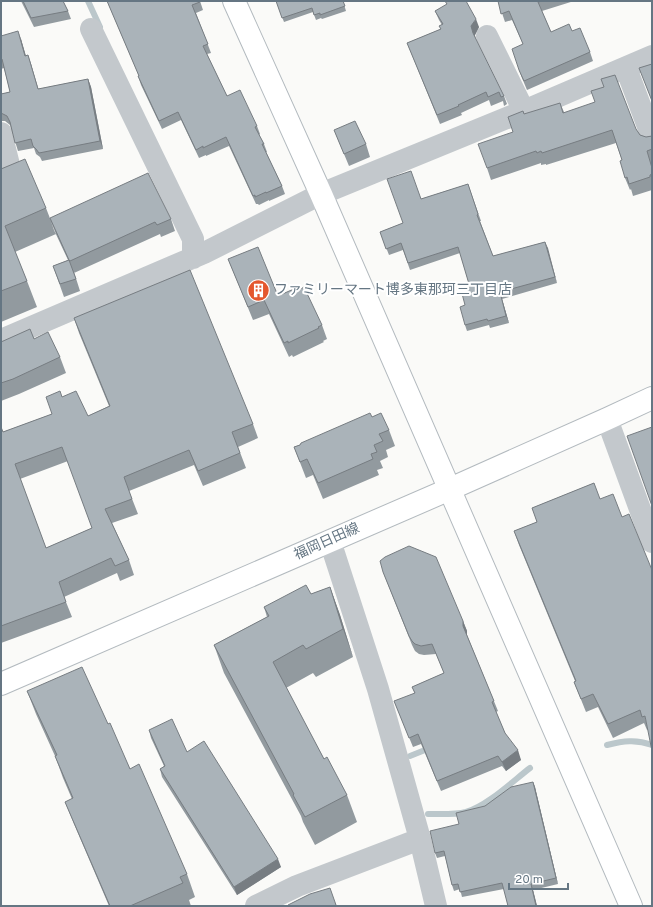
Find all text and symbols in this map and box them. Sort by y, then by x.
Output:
building icon: ファミリーマート博多東那珂三丁目店 [245,277,271,303]
place label: ファミリーマート博多東那珂三丁目店 [274,281,512,299]
street label: 福岡日田線 [292,520,362,564]
scale bar [509,865,568,891]
text: 20 m [515,872,543,888]

